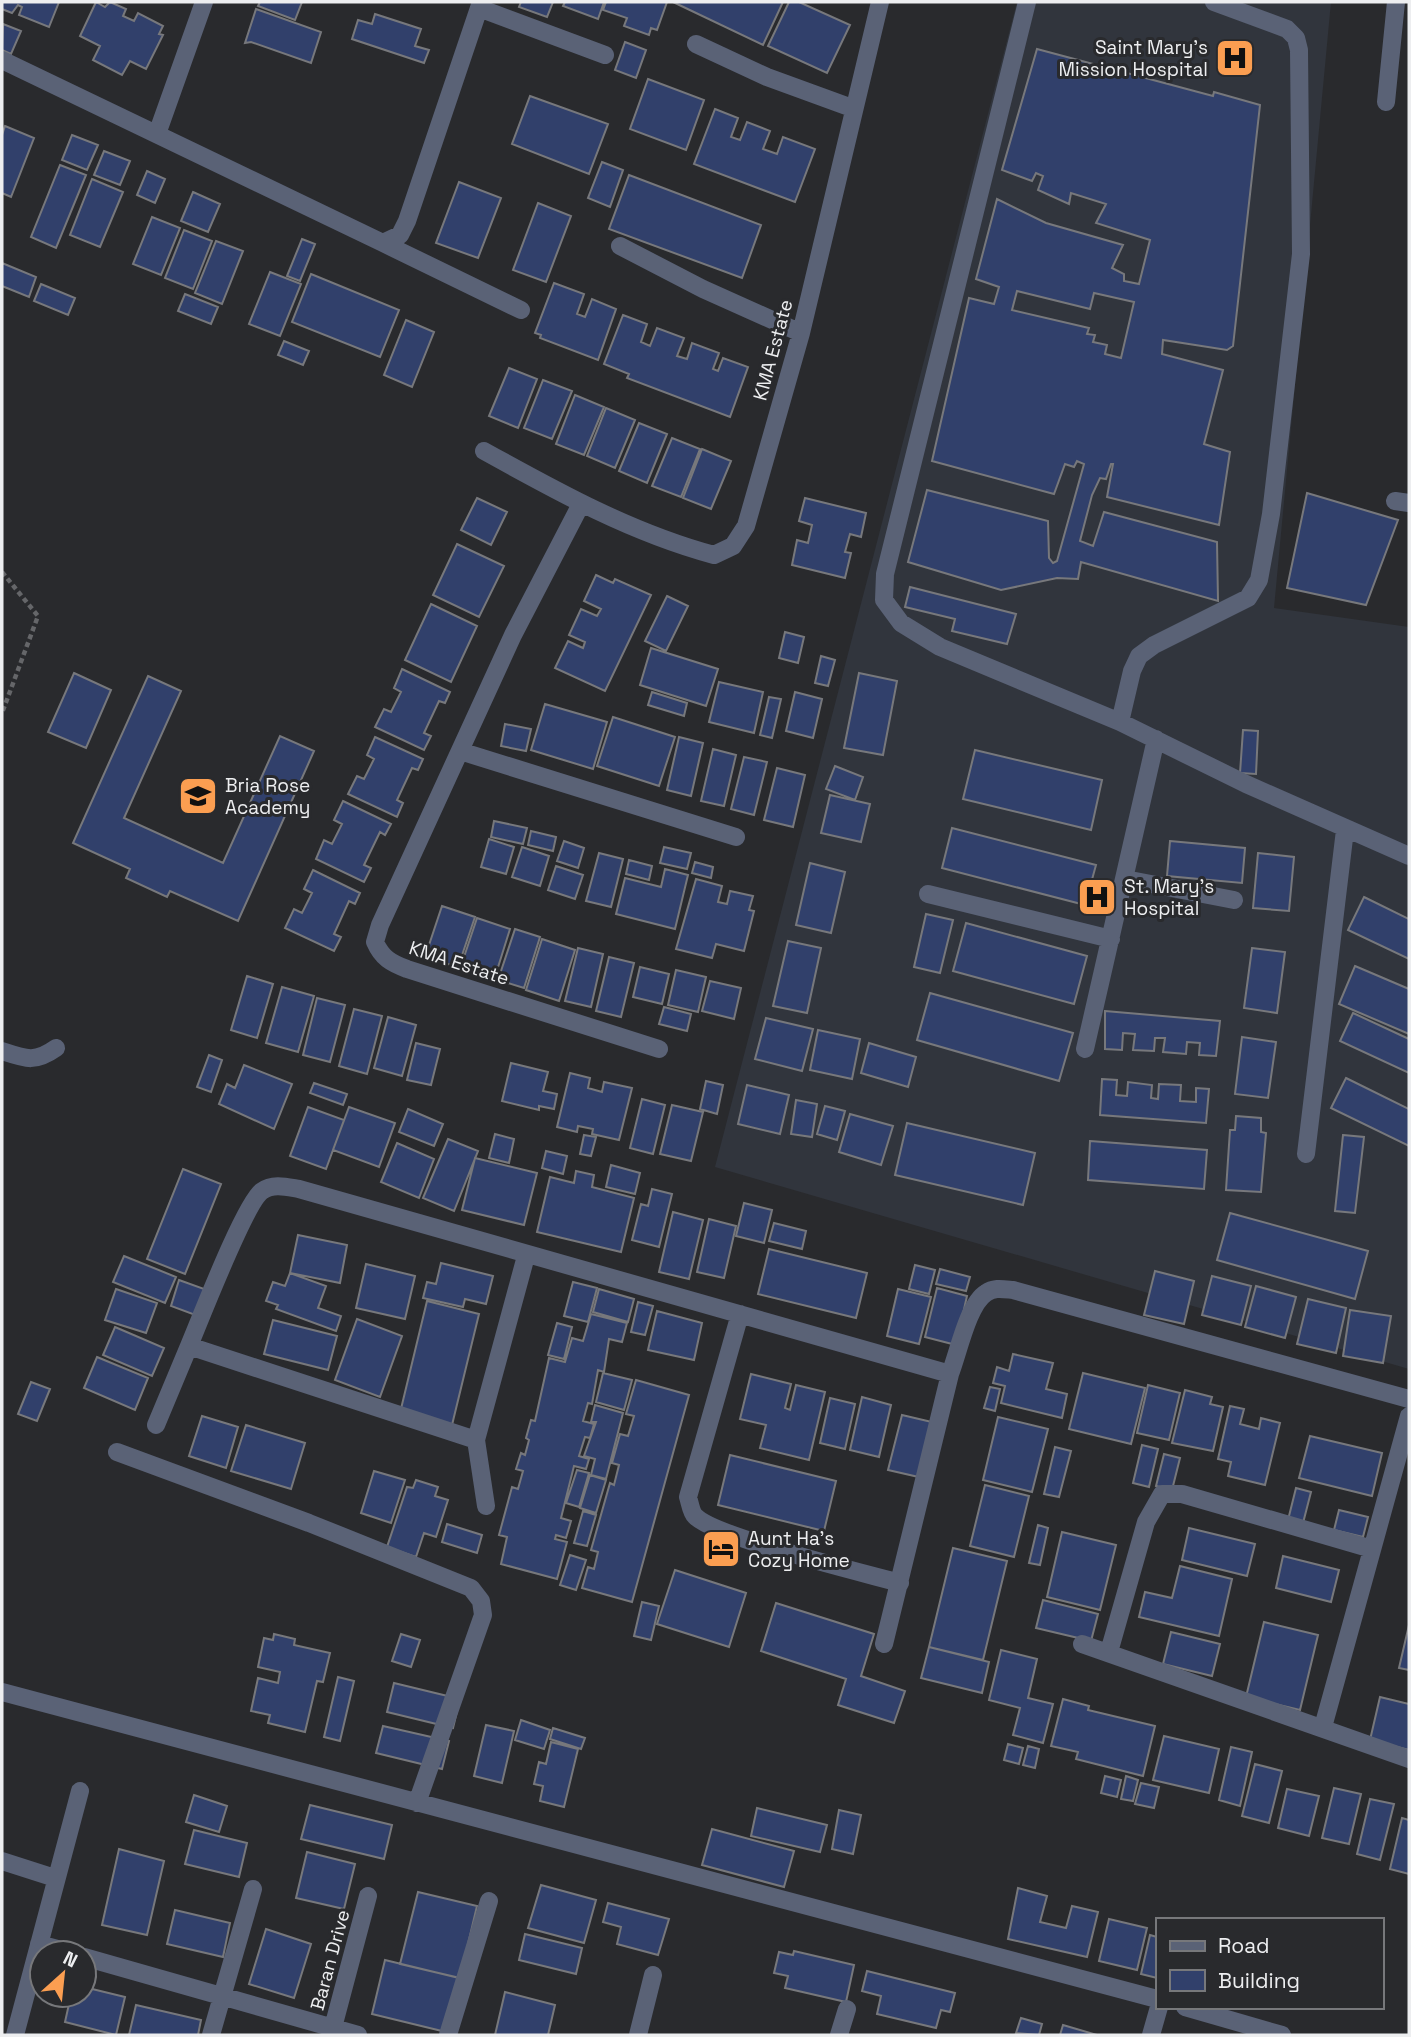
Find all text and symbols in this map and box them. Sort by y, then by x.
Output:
place label: Saint Mary's Mission Hospital [1059,35,1208,82]
hospital icon: Saint Mary's Mission Hospital [1214,37,1256,79]
street label: KMA Estate [747,297,799,403]
place label: Bria Rose Academy [225,773,310,820]
school or university icon: Bria Rose Academy [177,775,219,817]
place label: St. Mary's Hospital [1124,874,1214,921]
hospital icon: St. Mary's Hospital [1076,876,1118,918]
street label: KMA Estate [406,935,512,991]
place label: Aunt Ha's Cozy Home [748,1526,850,1573]
hotel icon: Aunt Ha's Cozy Home [700,1528,742,1570]
street label: Baran Drive [305,1907,355,2013]
legend [1156,1918,1383,2009]
text: Road [1218,1932,1270,1959]
north arrow [28,1939,98,2009]
text: N [59,1945,82,1973]
text: Building [1218,1967,1300,1994]

